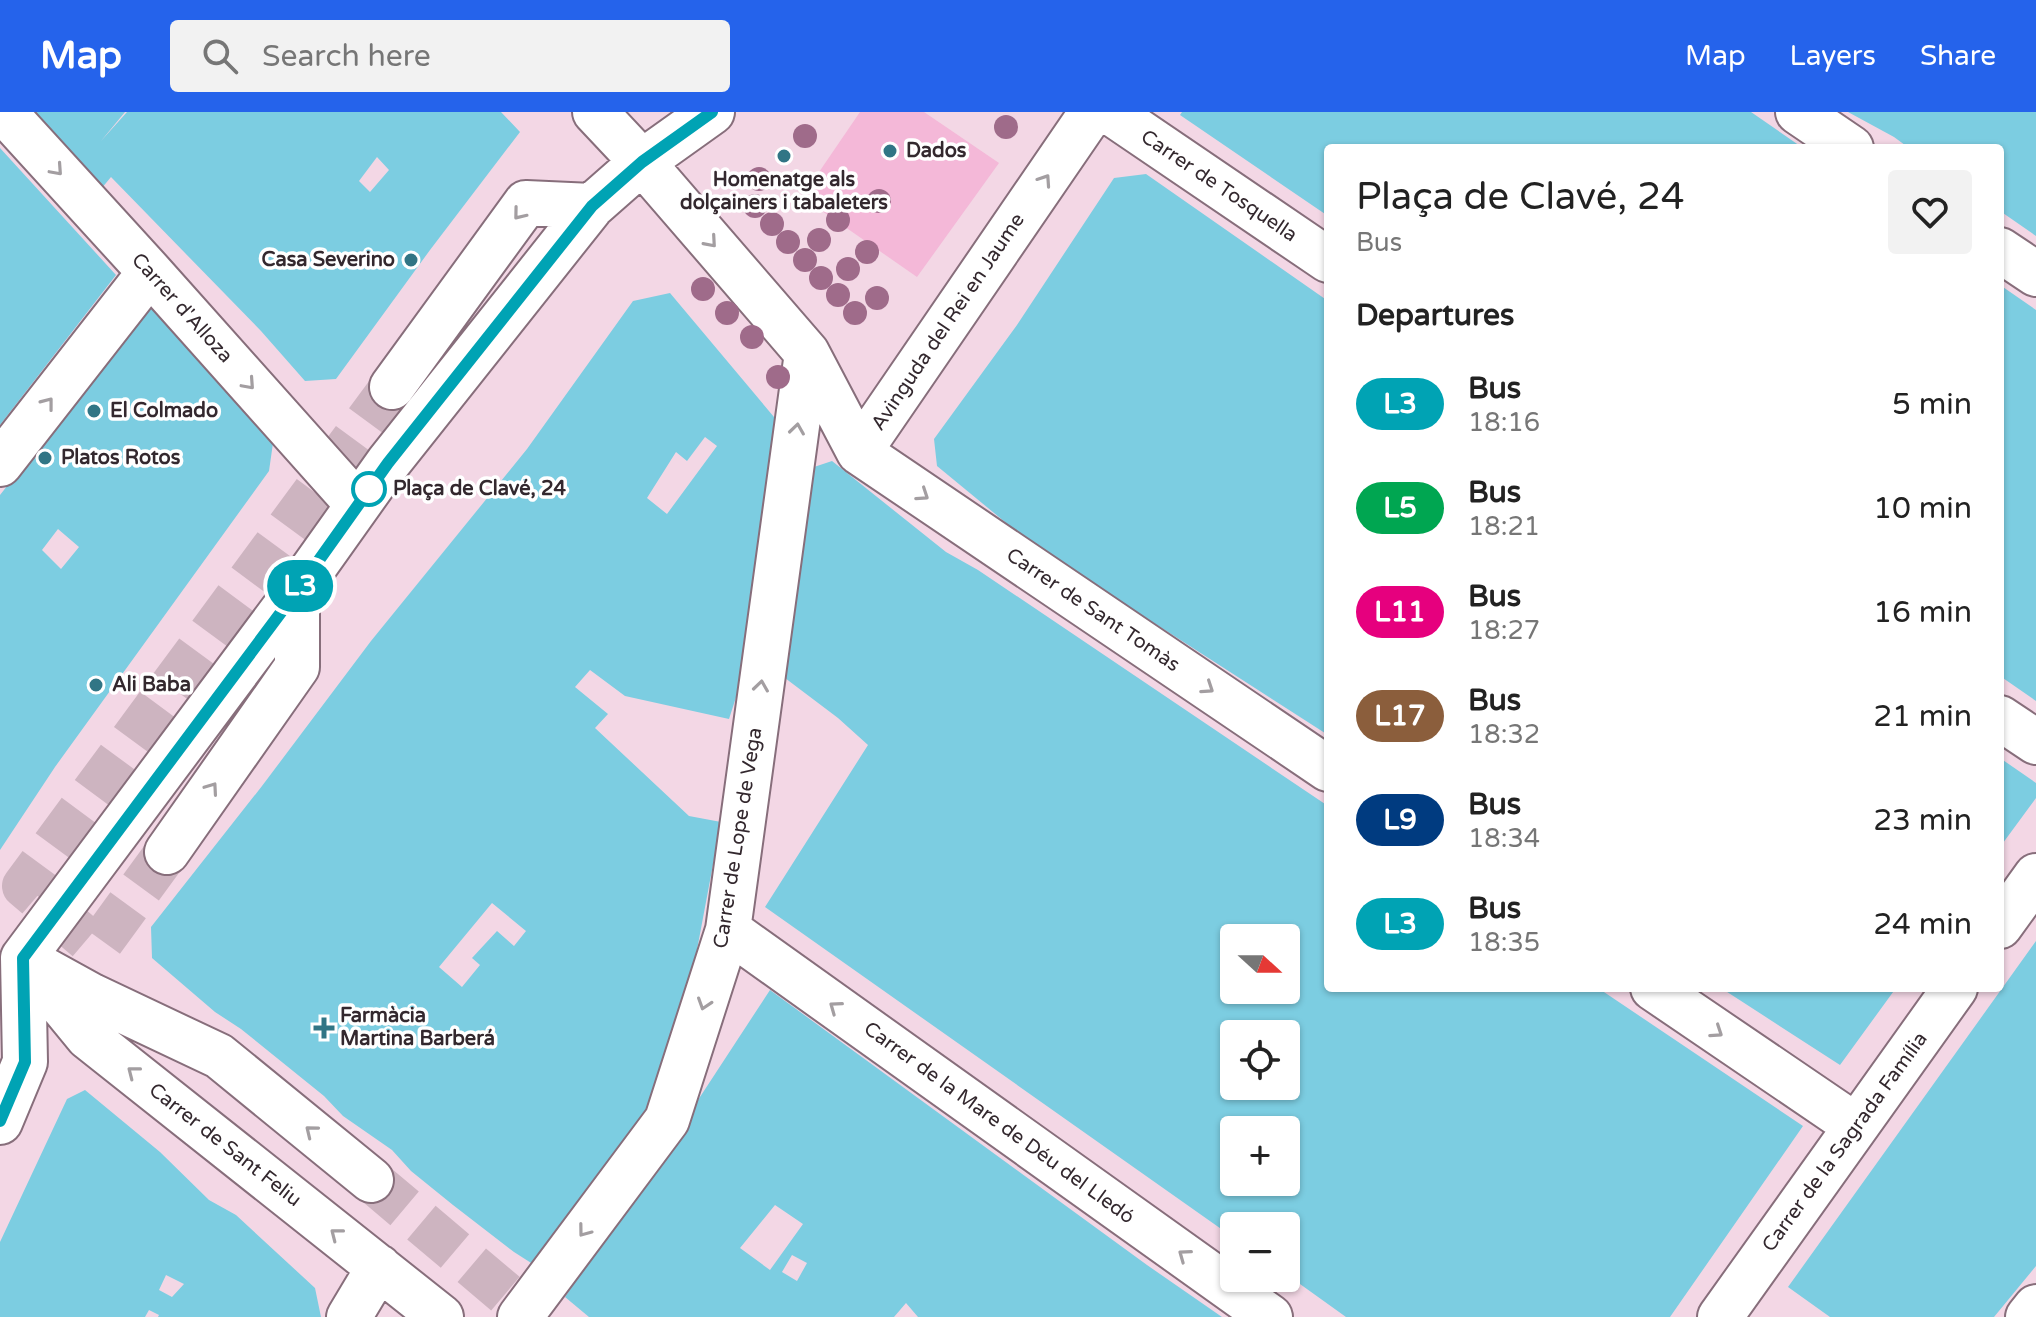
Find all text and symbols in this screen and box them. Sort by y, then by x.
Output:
search box [170,20,730,92]
text: Map [40,33,122,79]
icon: search [198,34,242,78]
text: Search here [262,38,431,75]
text: Map [1685,39,1746,73]
text: Layers [1790,39,1876,73]
text: Share [1920,39,1996,73]
street label: Carrer de Tosquella [1136,125,1302,247]
place label: Dados [906,139,967,163]
marker: Dados [881,142,899,160]
marker: Homenatge als dolçainers i tabaleters [775,147,793,165]
one-way arrow [47,160,61,175]
place label: Homenatge als dolçainers i tabaleters [680,168,888,215]
button: heart [1888,170,1972,254]
one-way arrow [1035,174,1050,188]
text: Plaça de Clavé, 24 [1356,174,1685,220]
one-way arrow [515,204,529,219]
street label: Avinguda del Rei en Jaume [866,209,1030,435]
text: Bus [1356,227,1402,258]
one-way arrow [701,232,716,247]
street label: Carrer d'Alloza [126,248,238,368]
place label: Casa Severino [262,248,395,272]
marker: Casa Severino [402,251,420,269]
text: Departures [1356,297,1514,334]
text: Bus [1468,370,1521,407]
one-way arrow [240,374,254,389]
text: 5 min [1892,386,1972,423]
text: L3 [1383,387,1417,421]
one-way arrow [38,397,52,412]
place label: El Colmado [110,399,218,423]
marker: El Colmado [85,402,103,420]
text: 18:16 [1468,407,1540,438]
one-way arrow [788,422,805,436]
place label: Platos Rotos [61,446,181,470]
marker: Platos Rotos [36,449,54,467]
marker: Plaça de Clavé, 24 [352,472,386,506]
text: Bus [1468,474,1521,511]
place label: Plaça de Clavé, 24 [393,477,566,501]
one-way arrow [915,485,929,500]
text: 10 min [1873,490,1972,527]
text: L5 [1383,491,1417,525]
text: 18:21 [1468,511,1540,542]
street label: Carrer de Sant Tomàs [1002,543,1184,677]
line badge: L3 [264,560,336,612]
text: L3 [283,569,317,603]
text: Bus [1468,578,1521,615]
text: 16 min [1873,594,1972,631]
text: L11 [1374,595,1426,629]
text: 18:27 [1468,615,1540,646]
place label: Ali Baba [112,673,191,697]
marker: Ali Baba [87,676,105,694]
one-way arrow [1200,678,1214,693]
one-way arrow [752,679,769,693]
text: Bus [1468,682,1521,719]
text: 21 min [1873,698,1972,735]
text: L17 [1374,699,1426,733]
text: 18:32 [1468,719,1540,750]
street label: Carrer de Lope de Vega [709,726,767,950]
one-way arrow [202,782,217,797]
text: Bus [1468,786,1521,823]
text: 23 min [1873,802,1972,839]
text: L9 [1383,803,1417,837]
text: 18:34 [1468,823,1540,854]
text: Bus [1468,890,1521,927]
text: 24 min [1873,906,1972,943]
text: L3 [1383,907,1417,941]
north arrow [1220,924,1300,1004]
map controls [1220,924,1300,1292]
text: 18:35 [1468,927,1540,958]
one-way arrow [697,997,713,1011]
one-way arrow [830,1002,844,1017]
place label: Farmàcia Martina Barberá [340,1004,495,1051]
street label: Carrer de la Mare de Déu del Lledó [859,1017,1139,1229]
marker: Farmàcia Martina Barberá [315,1019,333,1037]
button: locate [1220,1020,1300,1100]
one-way arrow [1709,1022,1723,1037]
street label: Carrer de la Sagrada Família [1757,1028,1933,1256]
one-way arrow [127,1067,142,1081]
street label: Carrer de Sant Feliu [144,1078,306,1212]
button: + [1220,1116,1300,1196]
one-way arrow [305,1126,320,1141]
button: − [1220,1212,1300,1292]
one-way arrow [580,1222,594,1237]
one-way arrow [330,1229,345,1243]
one-way arrow [1178,1251,1192,1265]

